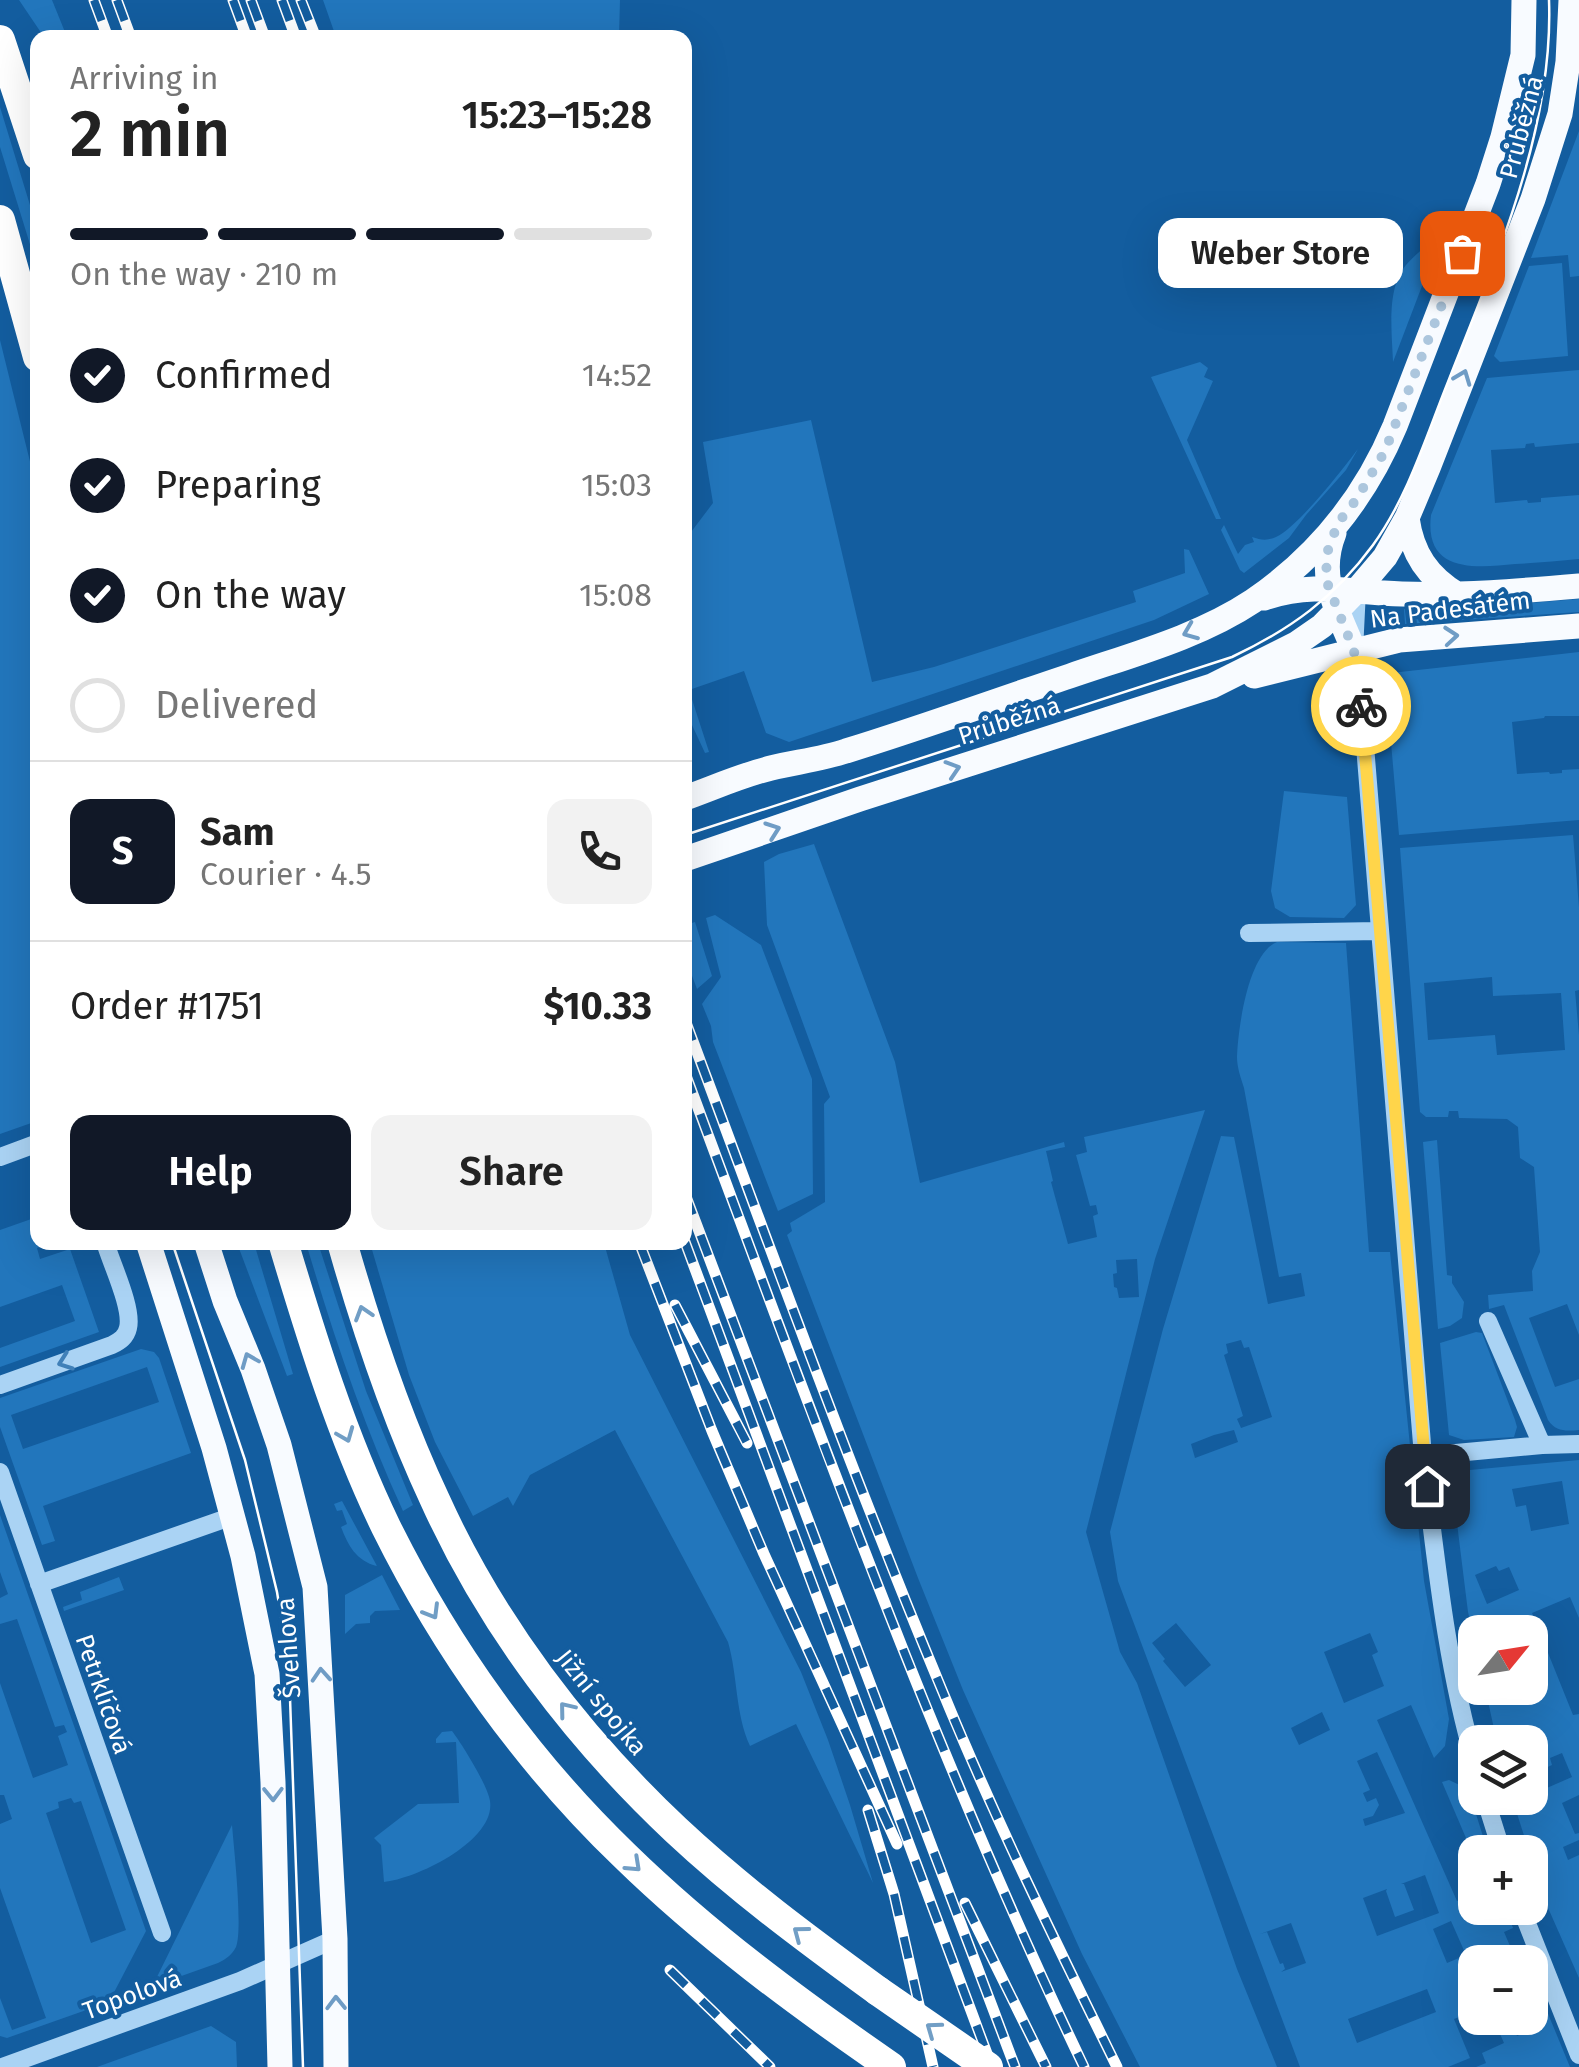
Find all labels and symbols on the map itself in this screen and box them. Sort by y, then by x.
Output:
street label: Průběžná [1494,72,1550,182]
pin [1420,211,1505,296]
callout: Weber Store [1157,218,1402,288]
one-way arrow [1452,370,1472,387]
street label: Na Padesátém [1368,585,1532,635]
one-way arrow [1182,620,1200,640]
one-way arrow [1443,626,1459,648]
courier [1311,656,1411,756]
street label: Průběžná [954,690,1064,752]
one-way arrow [944,761,961,781]
one-way arrow [763,821,780,842]
one-way arrow [355,1306,375,1323]
one-way arrow [58,1350,75,1371]
one-way arrow [241,1352,261,1370]
one-way arrow [335,1425,355,1442]
pin [1385,1444,1470,1529]
street label: Švehlova [269,1596,307,1700]
one-way arrow [420,1601,439,1619]
north arrow [1458,1615,1548,1705]
street label: Petrklíčová [69,1630,138,1758]
street label: Jižní spojka [549,1643,653,1762]
one-way arrow [311,1667,332,1683]
one-way arrow [560,1702,578,1720]
one-way arrow [262,1786,284,1802]
one-way arrow [622,1853,641,1871]
one-way arrow [793,1928,811,1945]
street label: Topolová [79,1963,186,2027]
one-way arrow [325,1995,347,2010]
one-way arrow [925,2023,944,2042]

